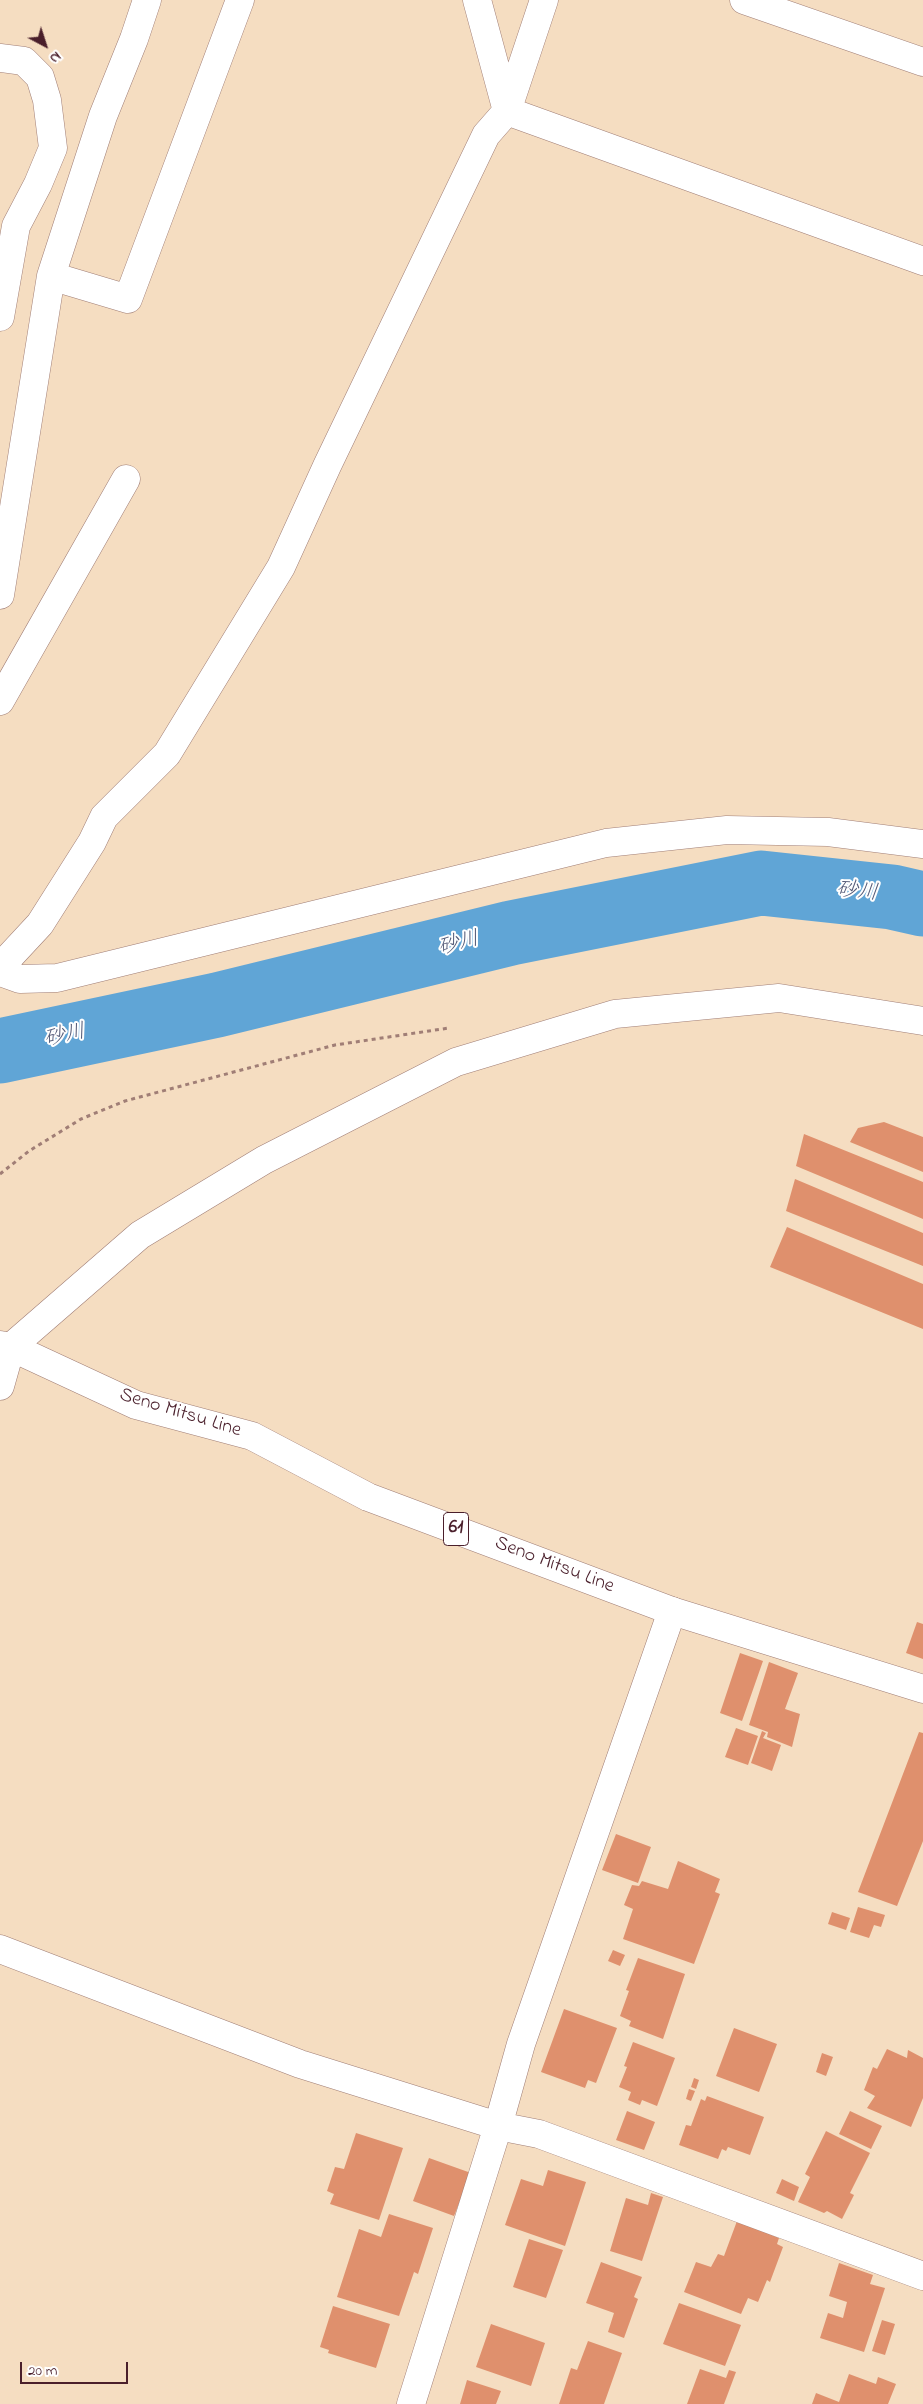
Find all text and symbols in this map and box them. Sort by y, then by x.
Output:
north arrow [20,20,70,70]
text: N [45,46,65,68]
water label: 砂川 [835,878,879,908]
water label: 砂川 [436,928,482,962]
water label: 砂川 [42,1020,88,1054]
street label: Seno Mitsu Line [116,1384,244,1444]
road number: 61 [444,1512,468,1546]
street label: Seno Mitsu Line [491,1532,617,1600]
scale bar [22,2352,130,2384]
text: 20 m [28,2360,57,2382]

